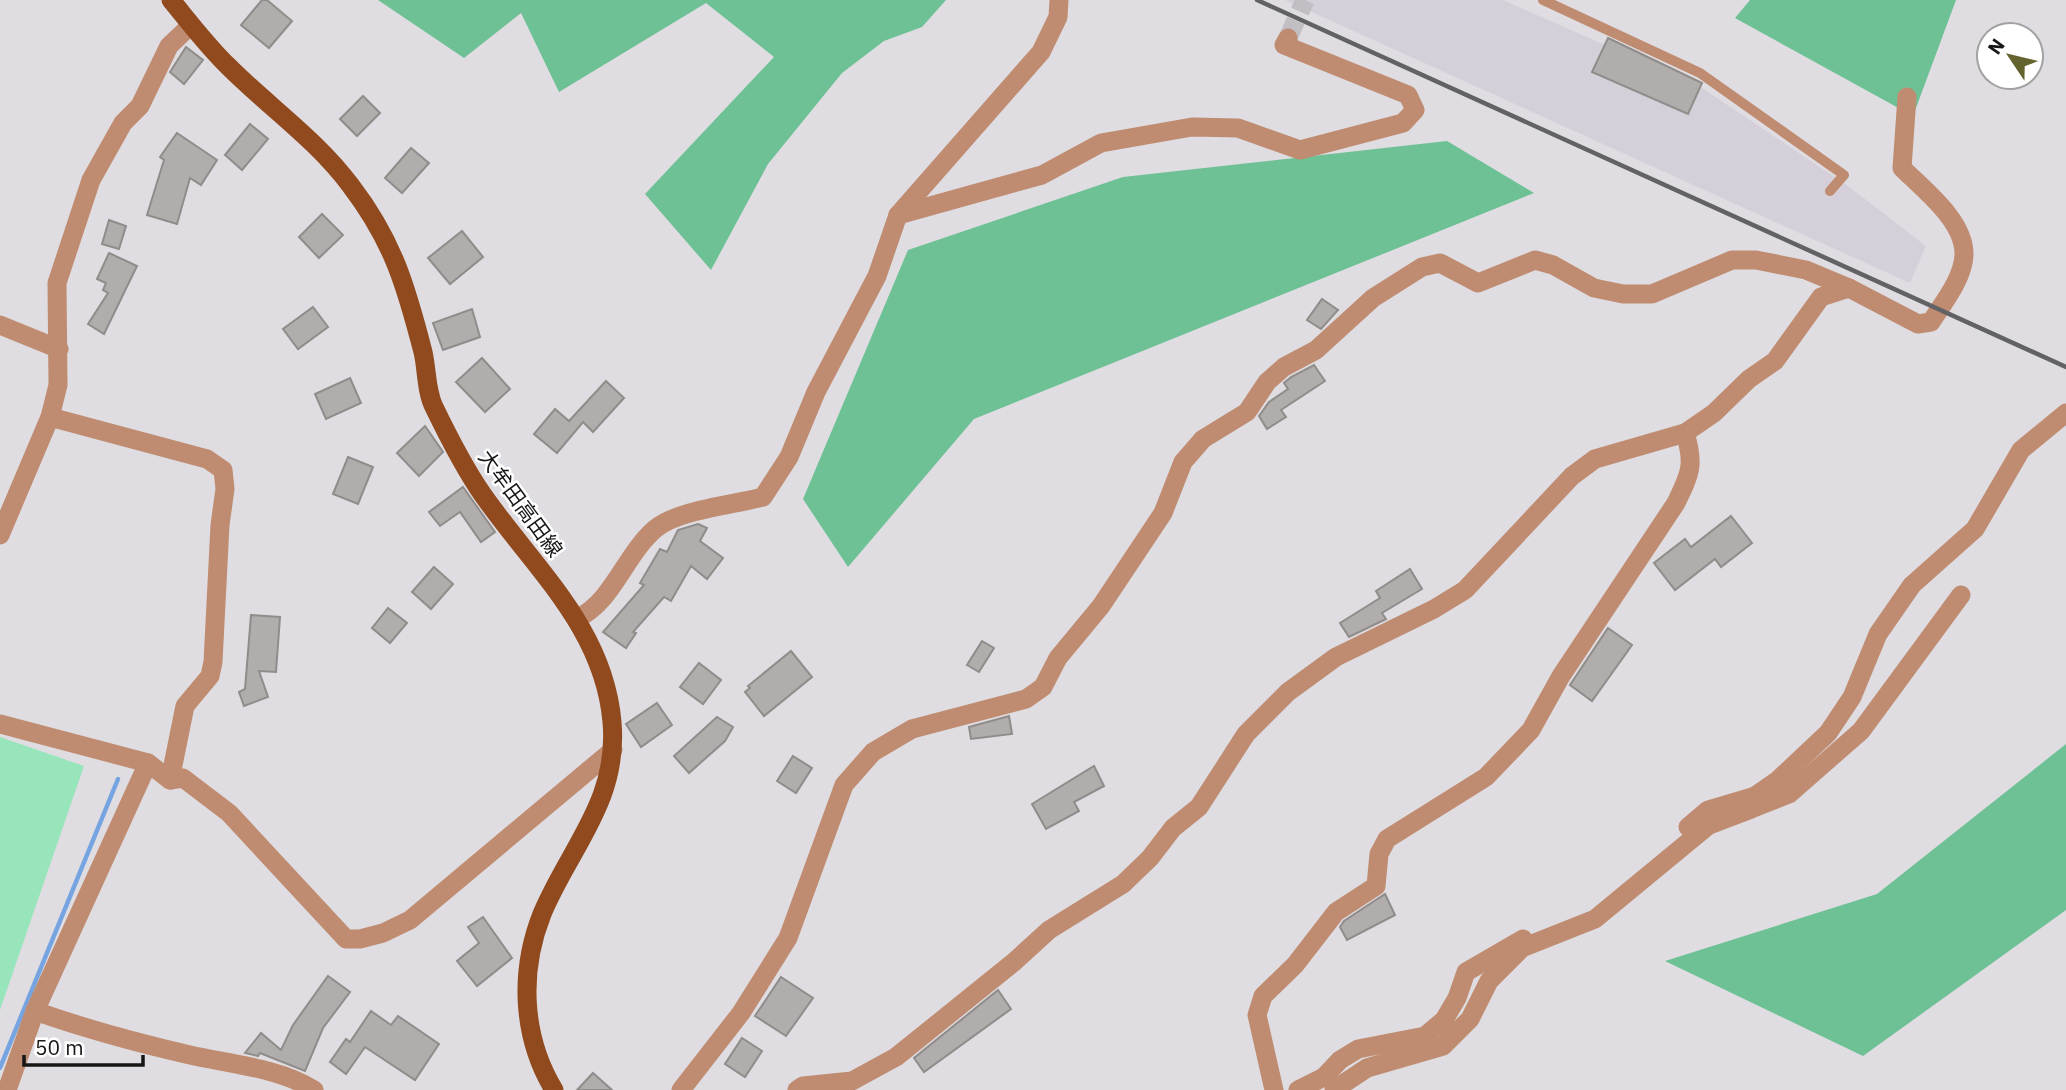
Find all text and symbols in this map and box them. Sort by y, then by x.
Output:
north arrow [1975,21,2045,91]
text: N [1982,34,2010,59]
street label: 大牟田高田線 [473,444,569,562]
scale bar [24,1024,144,1068]
text: 50 m [35,1033,84,1061]

